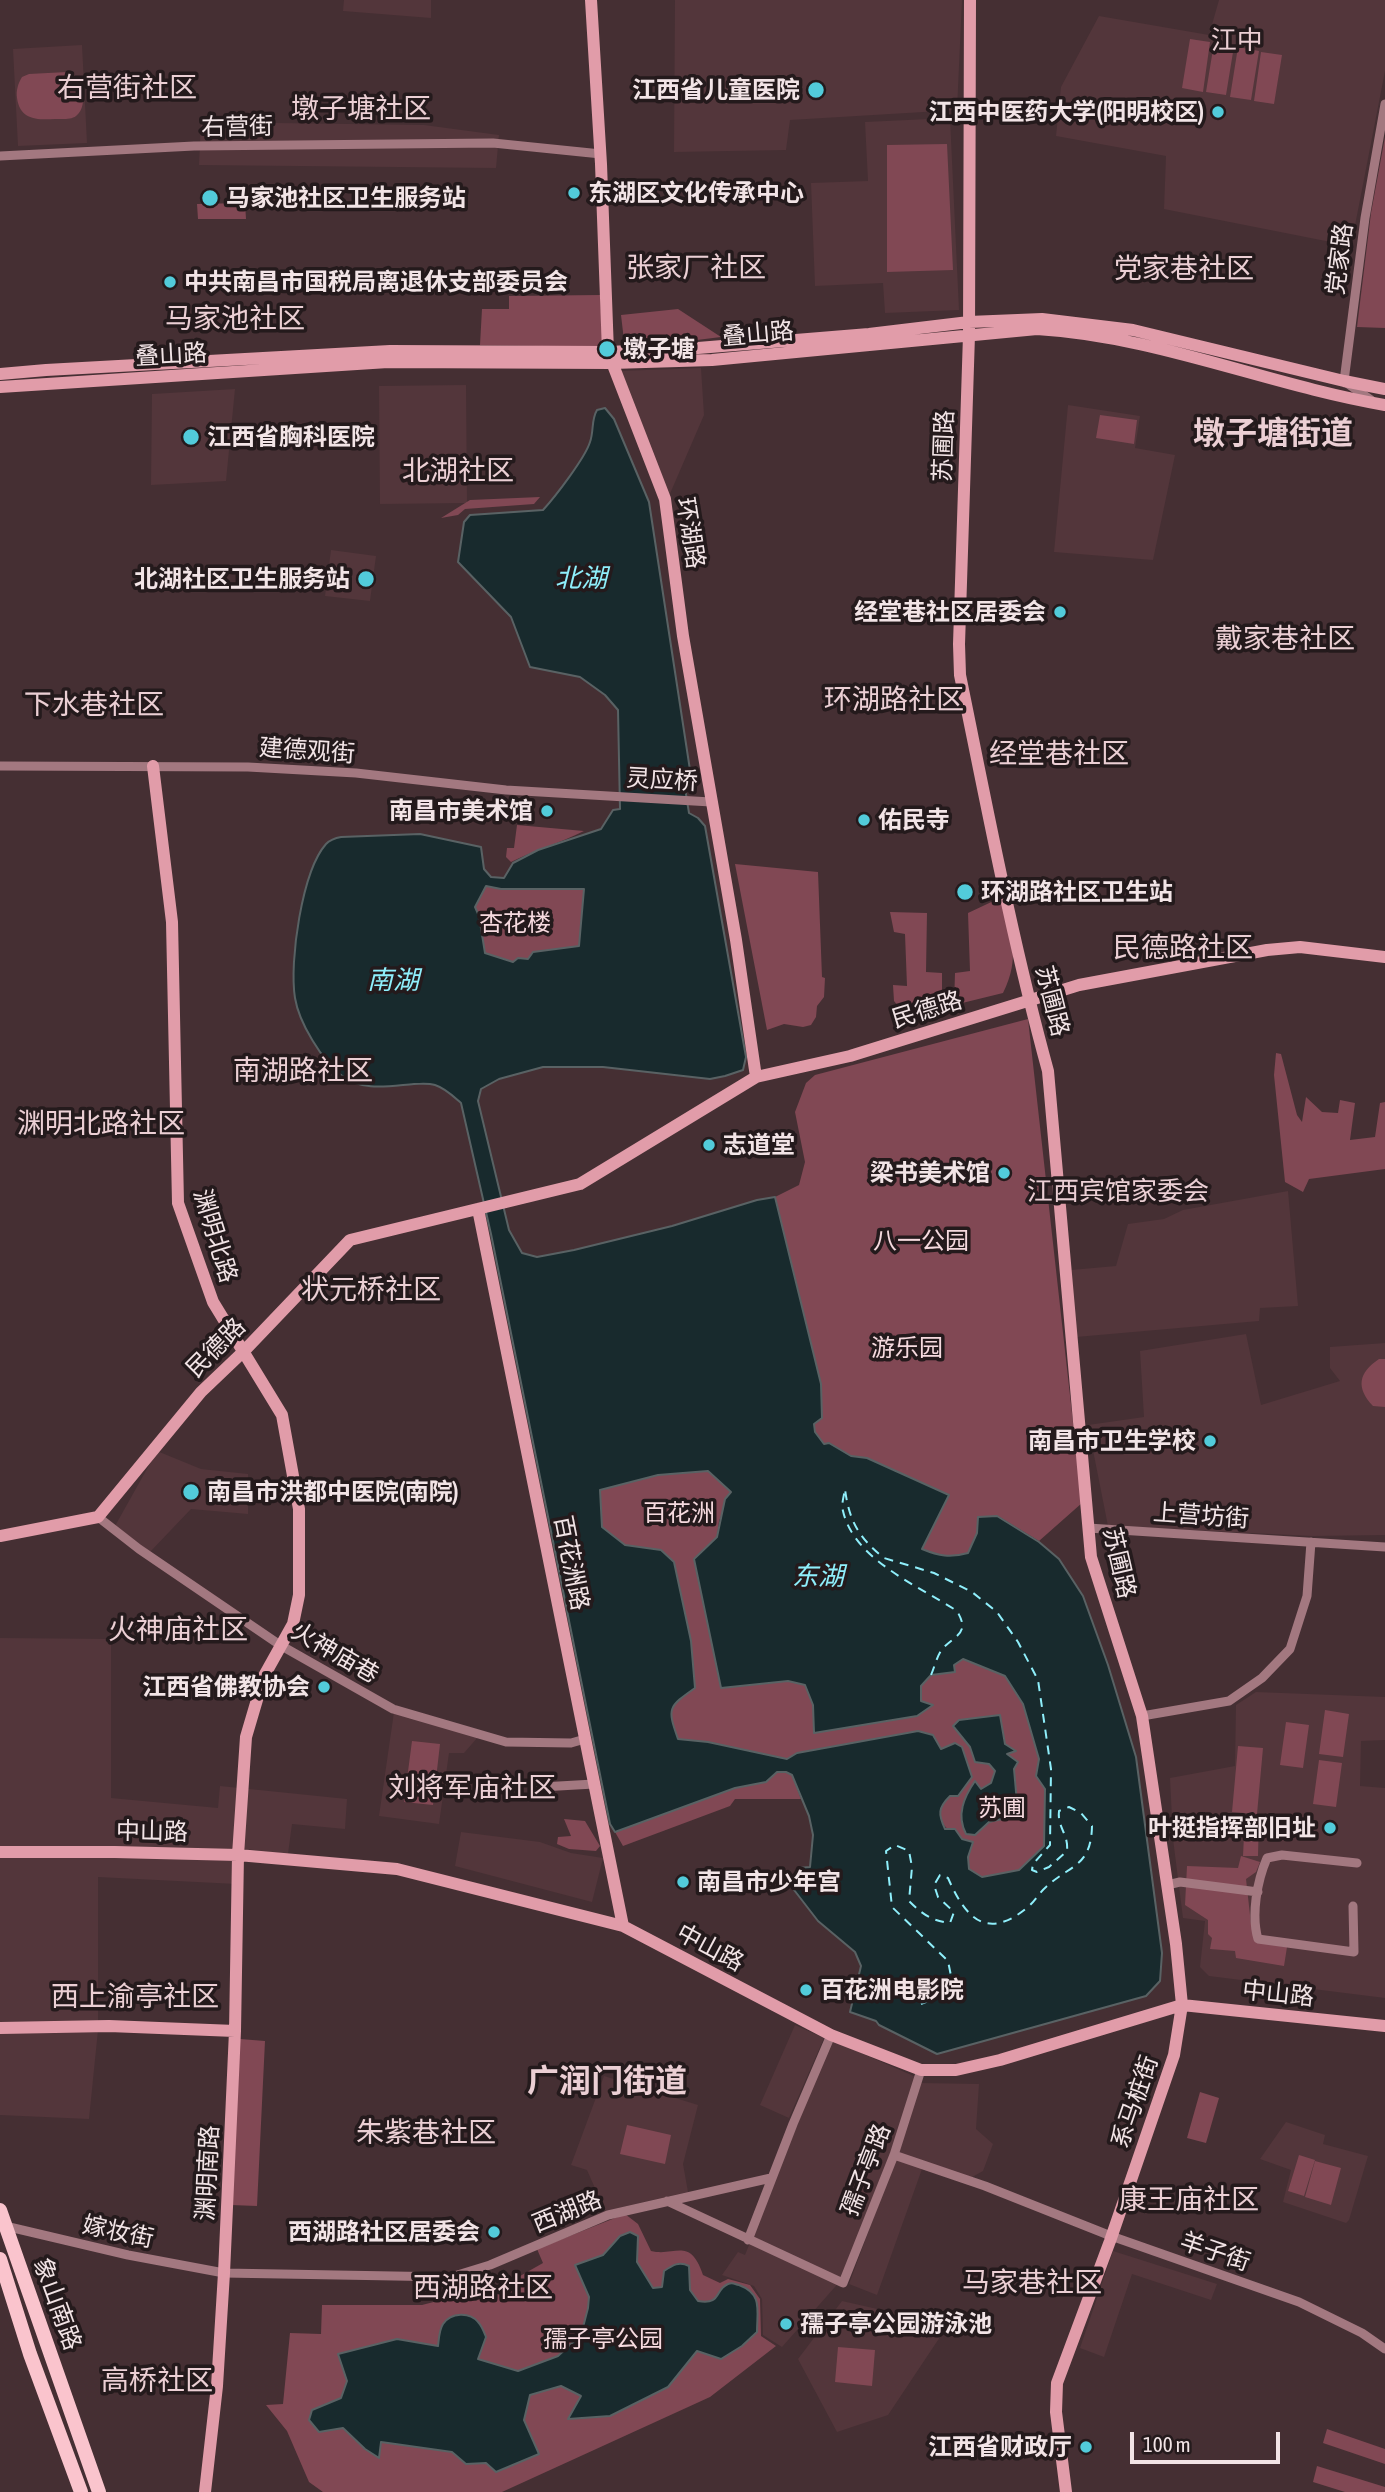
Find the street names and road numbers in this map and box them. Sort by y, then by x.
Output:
street label: 右营街 [201,112,273,142]
street label: 党家路 [1321,222,1359,296]
street label: 叠山路 [721,317,795,351]
street label: 叠山路 [134,339,208,371]
street label: 苏圃路 [928,410,960,482]
street label: 环湖路 [670,495,710,571]
street label: 建德观街 [258,733,356,769]
street label: 灵应桥 [625,764,699,796]
street label: 苏圃路 [1029,963,1075,1039]
street label: 民德路 [888,986,966,1034]
street label: 渊明北路 [187,1186,243,1286]
street label: 民德路 [180,1312,252,1384]
street label: 上营坊街 [1152,1498,1250,1534]
street label: 百花洲路 [548,1513,594,1613]
street label: 苏圃路 [1097,1525,1141,1601]
street label: 火神庙巷 [286,1617,384,1689]
street label: 中山路 [116,1817,188,1847]
street label: 中山路 [671,1918,749,1978]
street label: 中山路 [1241,1976,1315,2012]
street label: 系马桩街 [1106,2052,1164,2152]
street label: 孺子亭路 [835,2120,897,2220]
street label: 渊明南路 [191,2124,225,2222]
street label: 西湖路 [528,2185,606,2239]
street label: 嫁妆街 [80,2210,156,2254]
street label: 羊子街 [1176,2227,1254,2277]
street label: 象山南路 [27,2254,87,2354]

